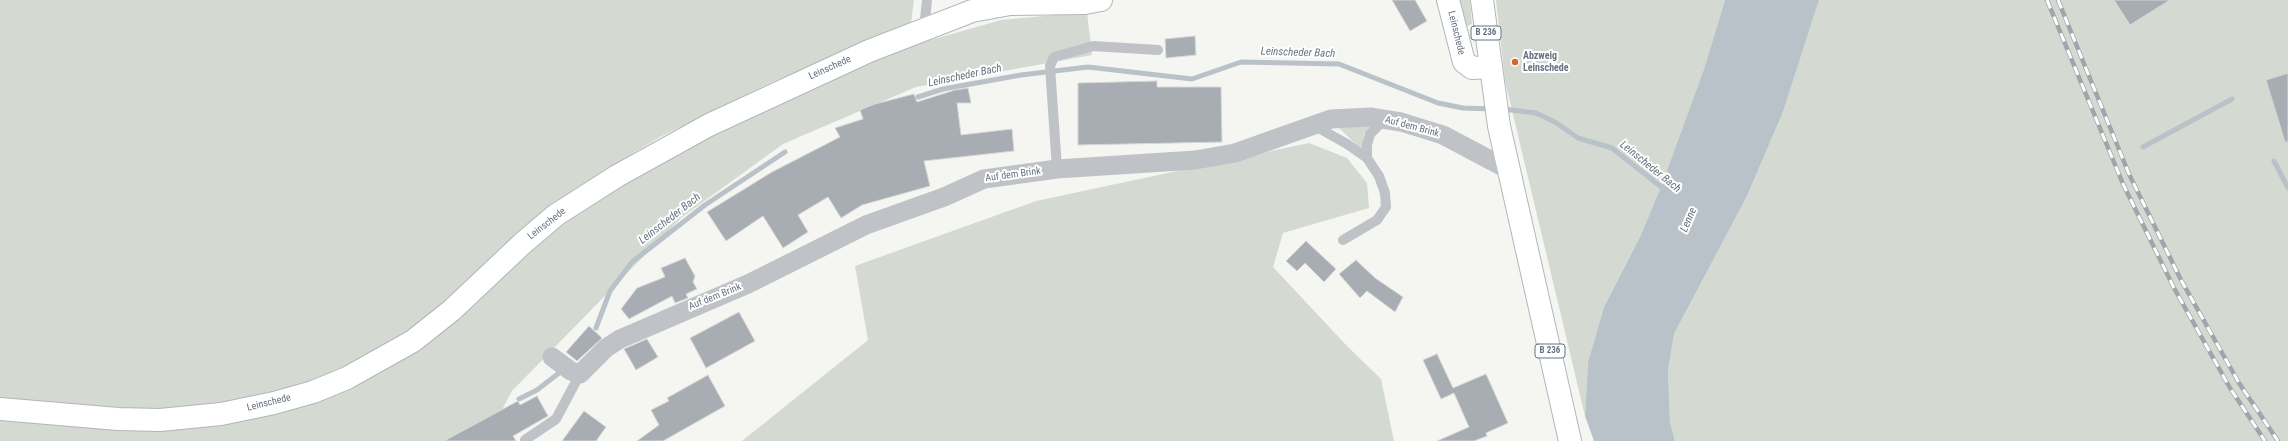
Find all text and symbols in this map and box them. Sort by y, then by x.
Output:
street label: Leinschede [1445,10,1467,56]
road number: B 236 [1471,26,1501,40]
water label: Leinscheder Bach [1260,45,1336,61]
place label: Abzweig Leinschede [1523,50,1569,74]
street label: Leinschede [807,53,853,83]
marker: Abzweig Leinschede [1510,57,1520,67]
water label: Leinscheder Bach [927,62,1003,90]
street label: Auf dem Brink [1384,114,1440,140]
water label: Leinscheder Bach [1617,138,1683,196]
street label: Auf dem Brink [985,165,1041,185]
water label: Leinscheder Bach [637,191,703,247]
street label: Leinschede [526,205,568,243]
water label: Lenne [1678,206,1700,234]
street label: Auf dem Brink [687,281,743,313]
road number: B 236 [1535,344,1565,358]
street label: Leinschede [246,392,292,414]

